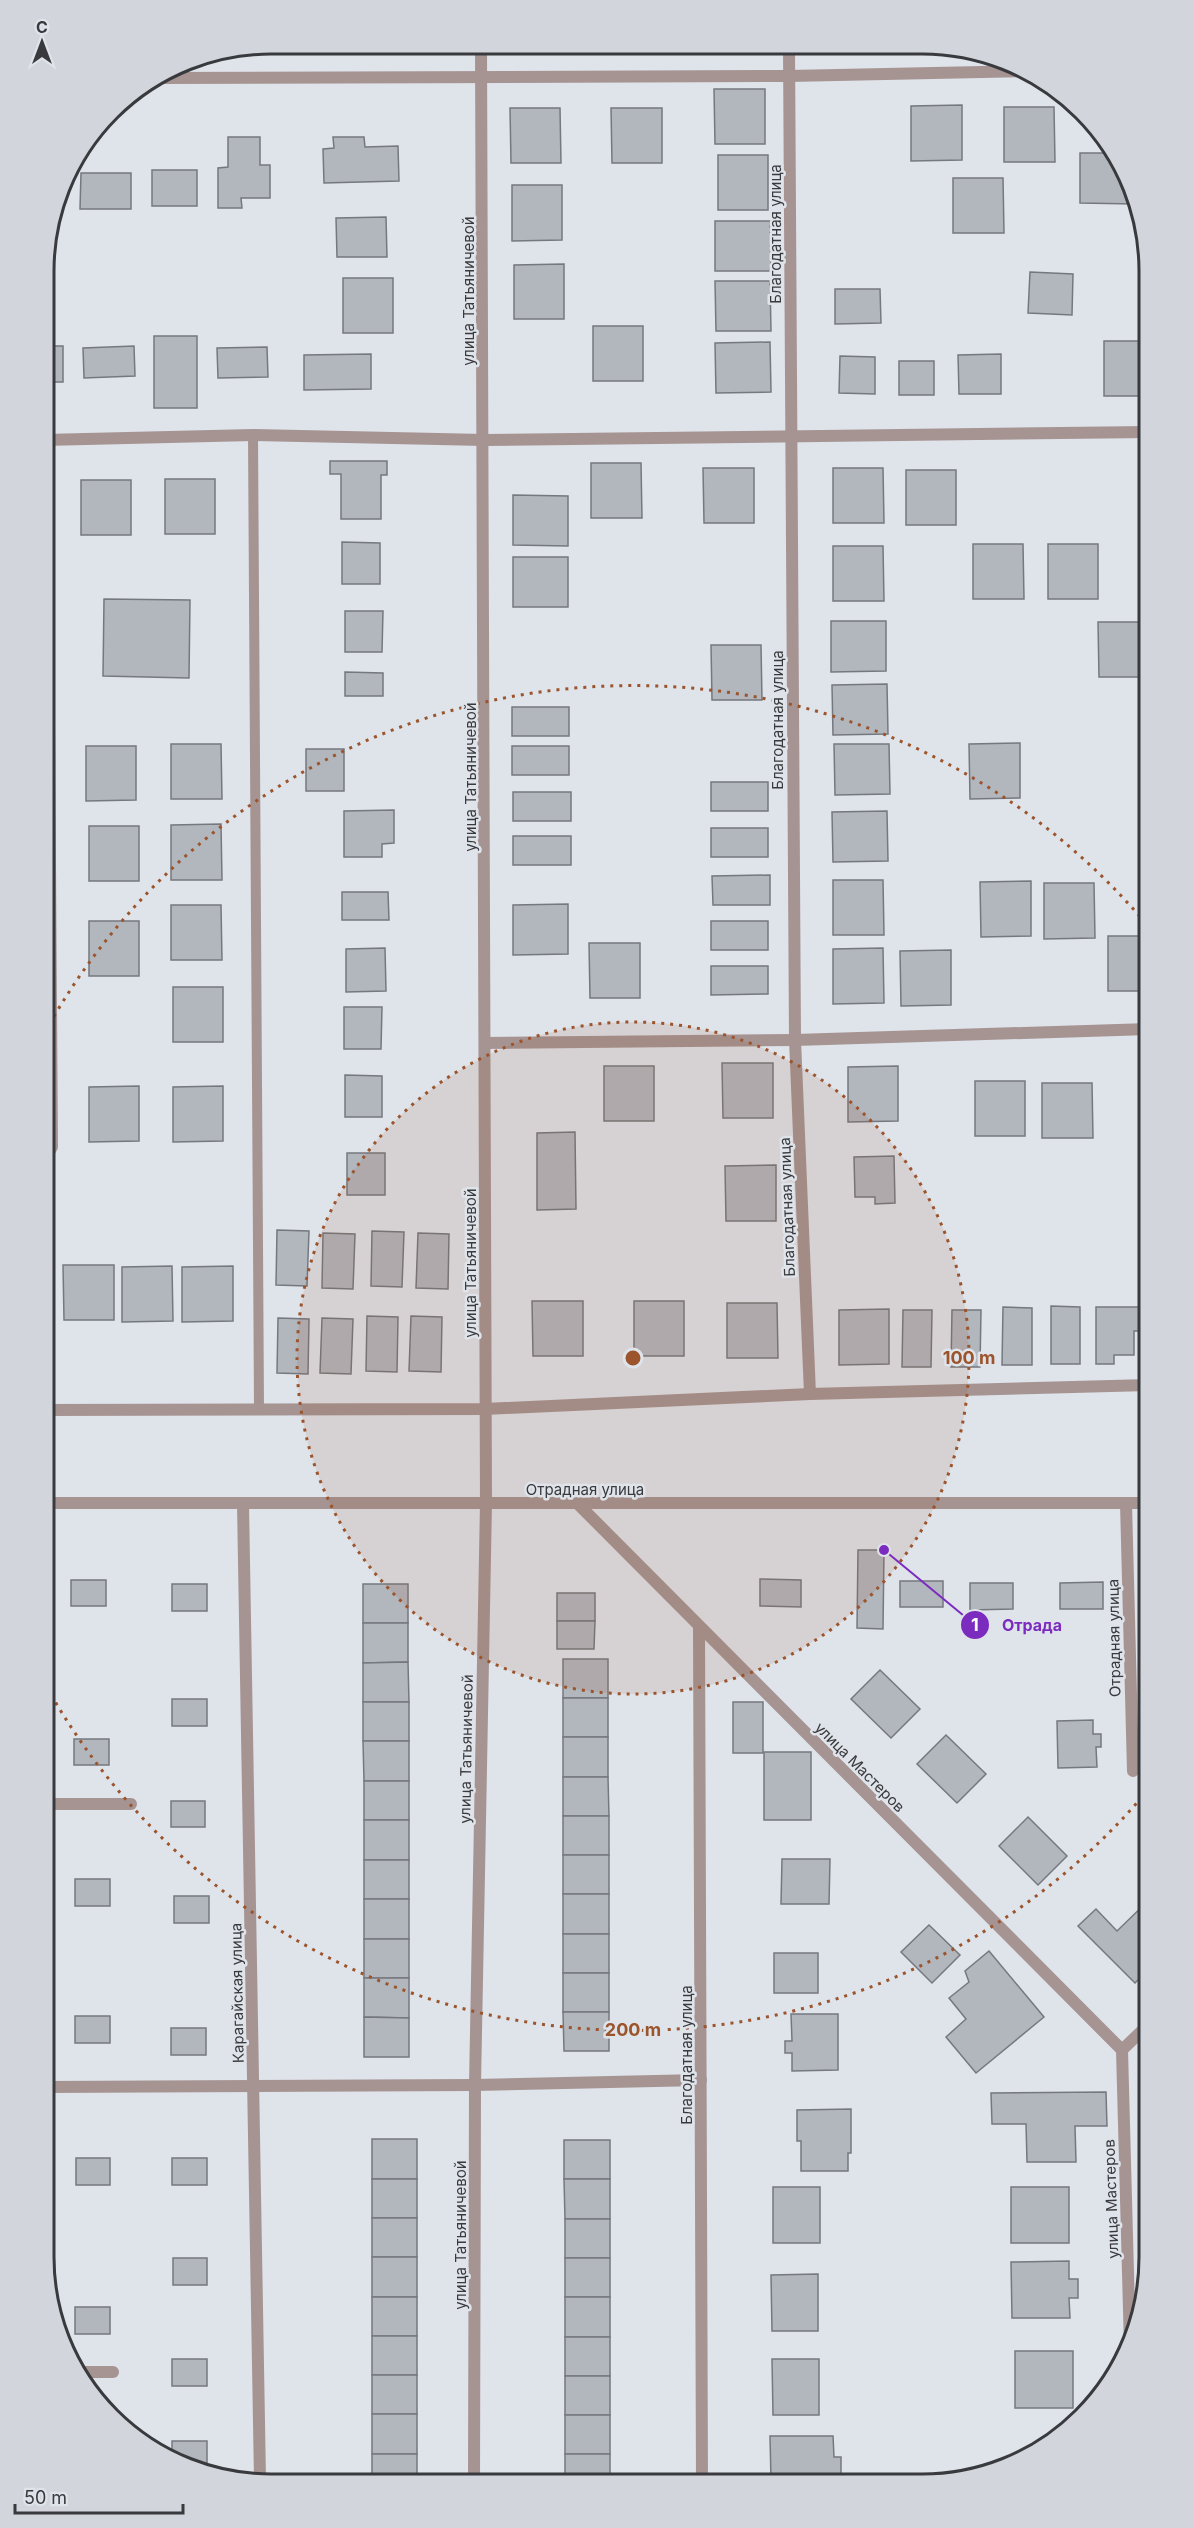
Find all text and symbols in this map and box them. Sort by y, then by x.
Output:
north arrow [12,12,72,72]
text: С [36,17,48,37]
street label: Благодатная улица [766,164,785,304]
street label: улица Татьяничевой [459,216,478,366]
street label: Благодатная улица [768,650,787,790]
street label: улица Татьяничевой [461,702,480,852]
street label: Благодатная улица [775,1137,799,1277]
street label: улица Татьяничевой [461,1188,480,1338]
text: 100 m [943,1347,995,1368]
centre of rings [623,1348,643,1368]
street label: Отрадная улица [526,1480,644,1499]
street label: Отрадная улица [1103,1579,1125,1697]
callout: Отрада [960,1608,1074,1642]
text: 1 [971,1614,979,1635]
text: Отрада [1002,1615,1062,1635]
street label: улица Татьяничевой [455,1674,477,1824]
street label: улица Мастеров [811,1718,909,1816]
street label: Карагайская улица [226,1923,248,2063]
street label: Благодатная улица [677,1985,696,2125]
text: 200 m [605,2019,661,2040]
street label: улица Мастеров [1099,2139,1123,2259]
street label: улица Татьяничевой [451,2160,470,2310]
scale bar [15,2477,183,2515]
text: 50 m [24,2487,67,2508]

